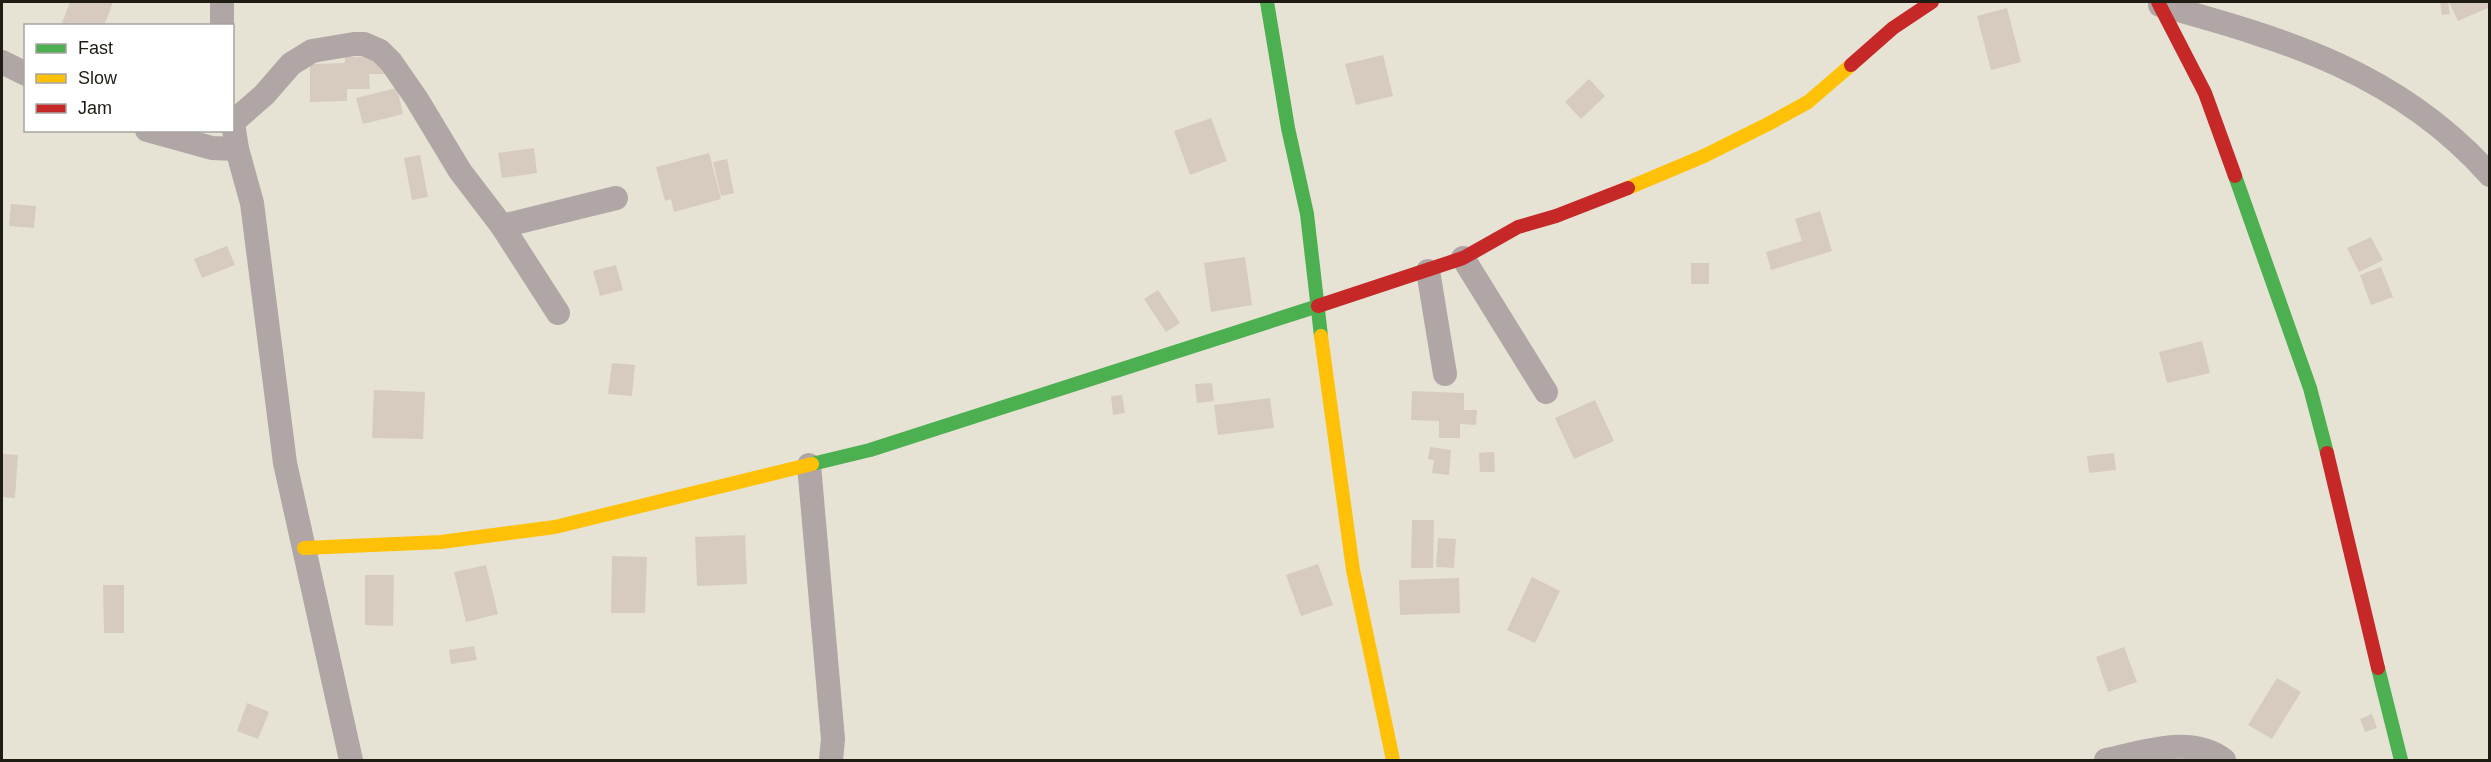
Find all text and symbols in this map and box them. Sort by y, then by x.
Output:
legend [24,24,234,132]
text: Fast [78,38,113,58]
text: Slow [78,68,118,88]
text: Jam [78,98,112,118]

